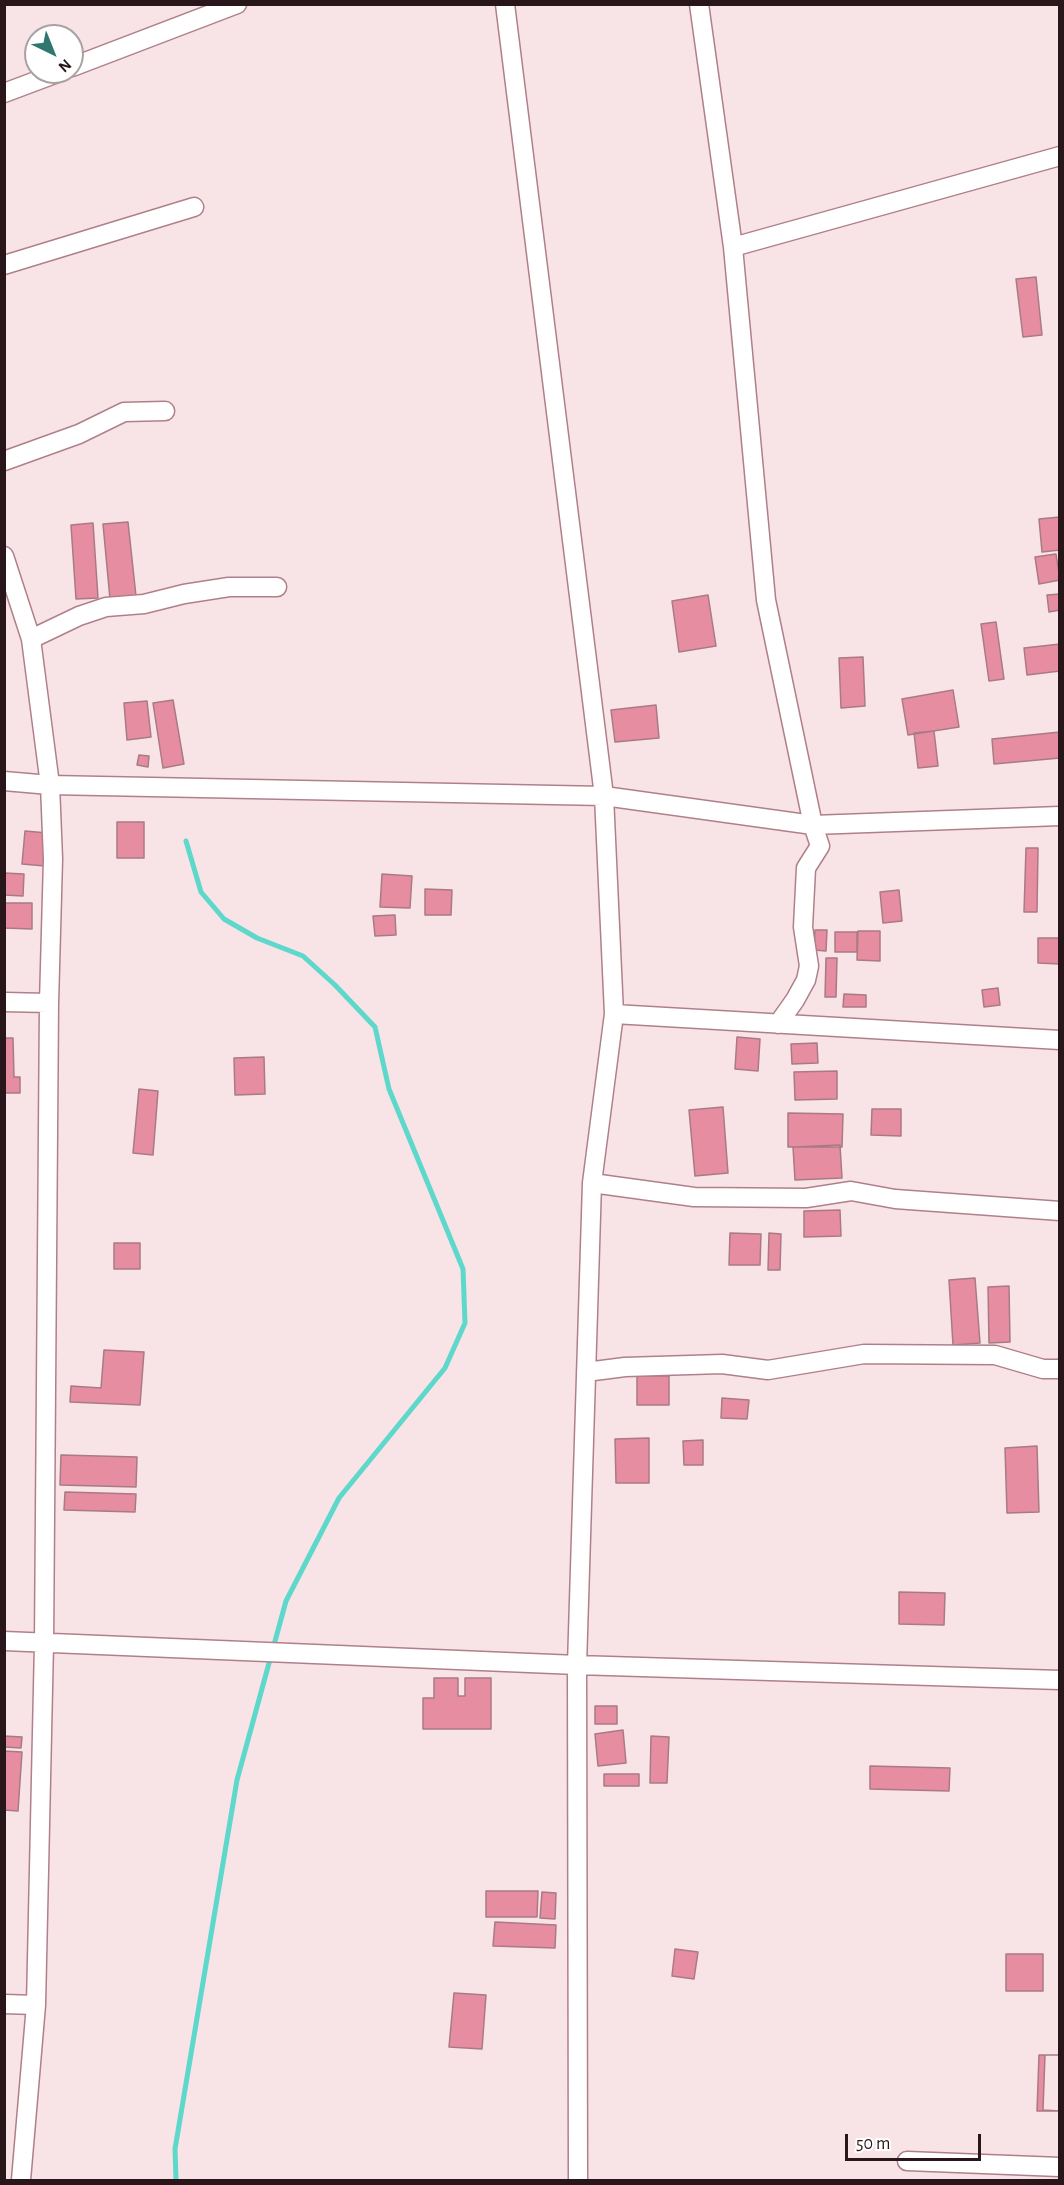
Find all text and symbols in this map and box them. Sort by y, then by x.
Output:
north arrow [24,24,84,84]
text: N [55,56,74,75]
scale bar [848,2122,984,2160]
text: 50 m [856,2135,890,2153]

